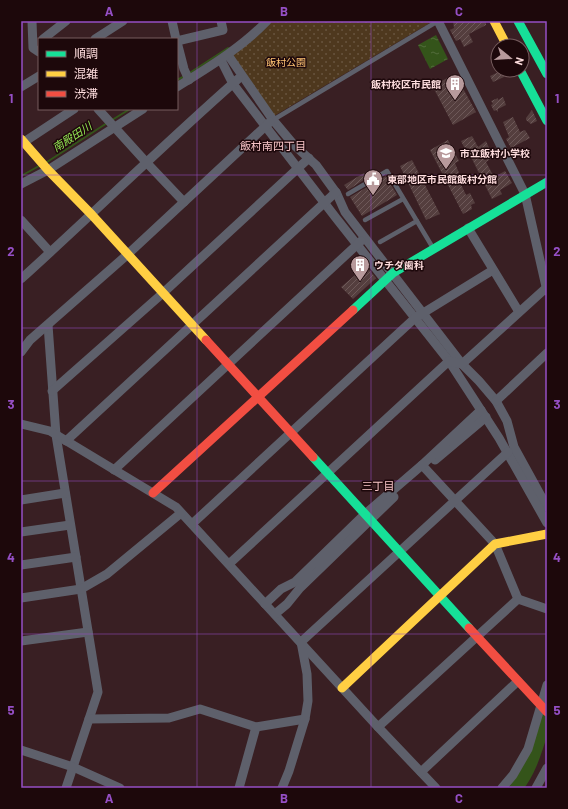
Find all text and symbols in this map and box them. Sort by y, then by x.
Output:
text: A [105,3,114,19]
text: B [280,3,288,19]
text: C [455,3,463,19]
legend [38,38,178,110]
north arrow [490,38,530,78]
text: 順調 [74,46,98,60]
park label: 飯村公園 [266,56,306,68]
text: N [513,56,527,67]
text: 混雑 [74,66,98,80]
building icon: 飯村校区市民館 [444,73,466,101]
place label: 飯村校区市民館 [371,78,441,90]
text: 渋滞 [74,86,98,100]
text: 1 [9,90,13,106]
text: 1 [555,90,559,106]
water label: 南殿田川 [50,119,95,154]
district label: 飯村南四丁目 [240,139,306,152]
school or university icon: 市立飯村小学校 [435,142,457,170]
place label: 市立飯村小学校 [460,147,530,159]
public building icon: 東部地区市民館飯村分館 [362,168,384,196]
place label: 東部地区市民館飯村分館 [387,173,497,185]
text: 2 [7,243,15,259]
text: 2 [553,243,561,259]
building icon: ウチダ歯科 [349,254,371,282]
place label: ウチダ歯科 [374,259,424,271]
text: 3 [7,396,15,412]
text: 3 [553,396,561,412]
district label: 三丁目 [362,479,395,492]
text: 4 [7,549,15,565]
text: 4 [553,549,561,565]
text: 5 [7,702,15,718]
text: 5 [553,702,561,718]
text: A [105,790,114,806]
text: B [280,790,288,806]
text: C [455,790,463,806]

